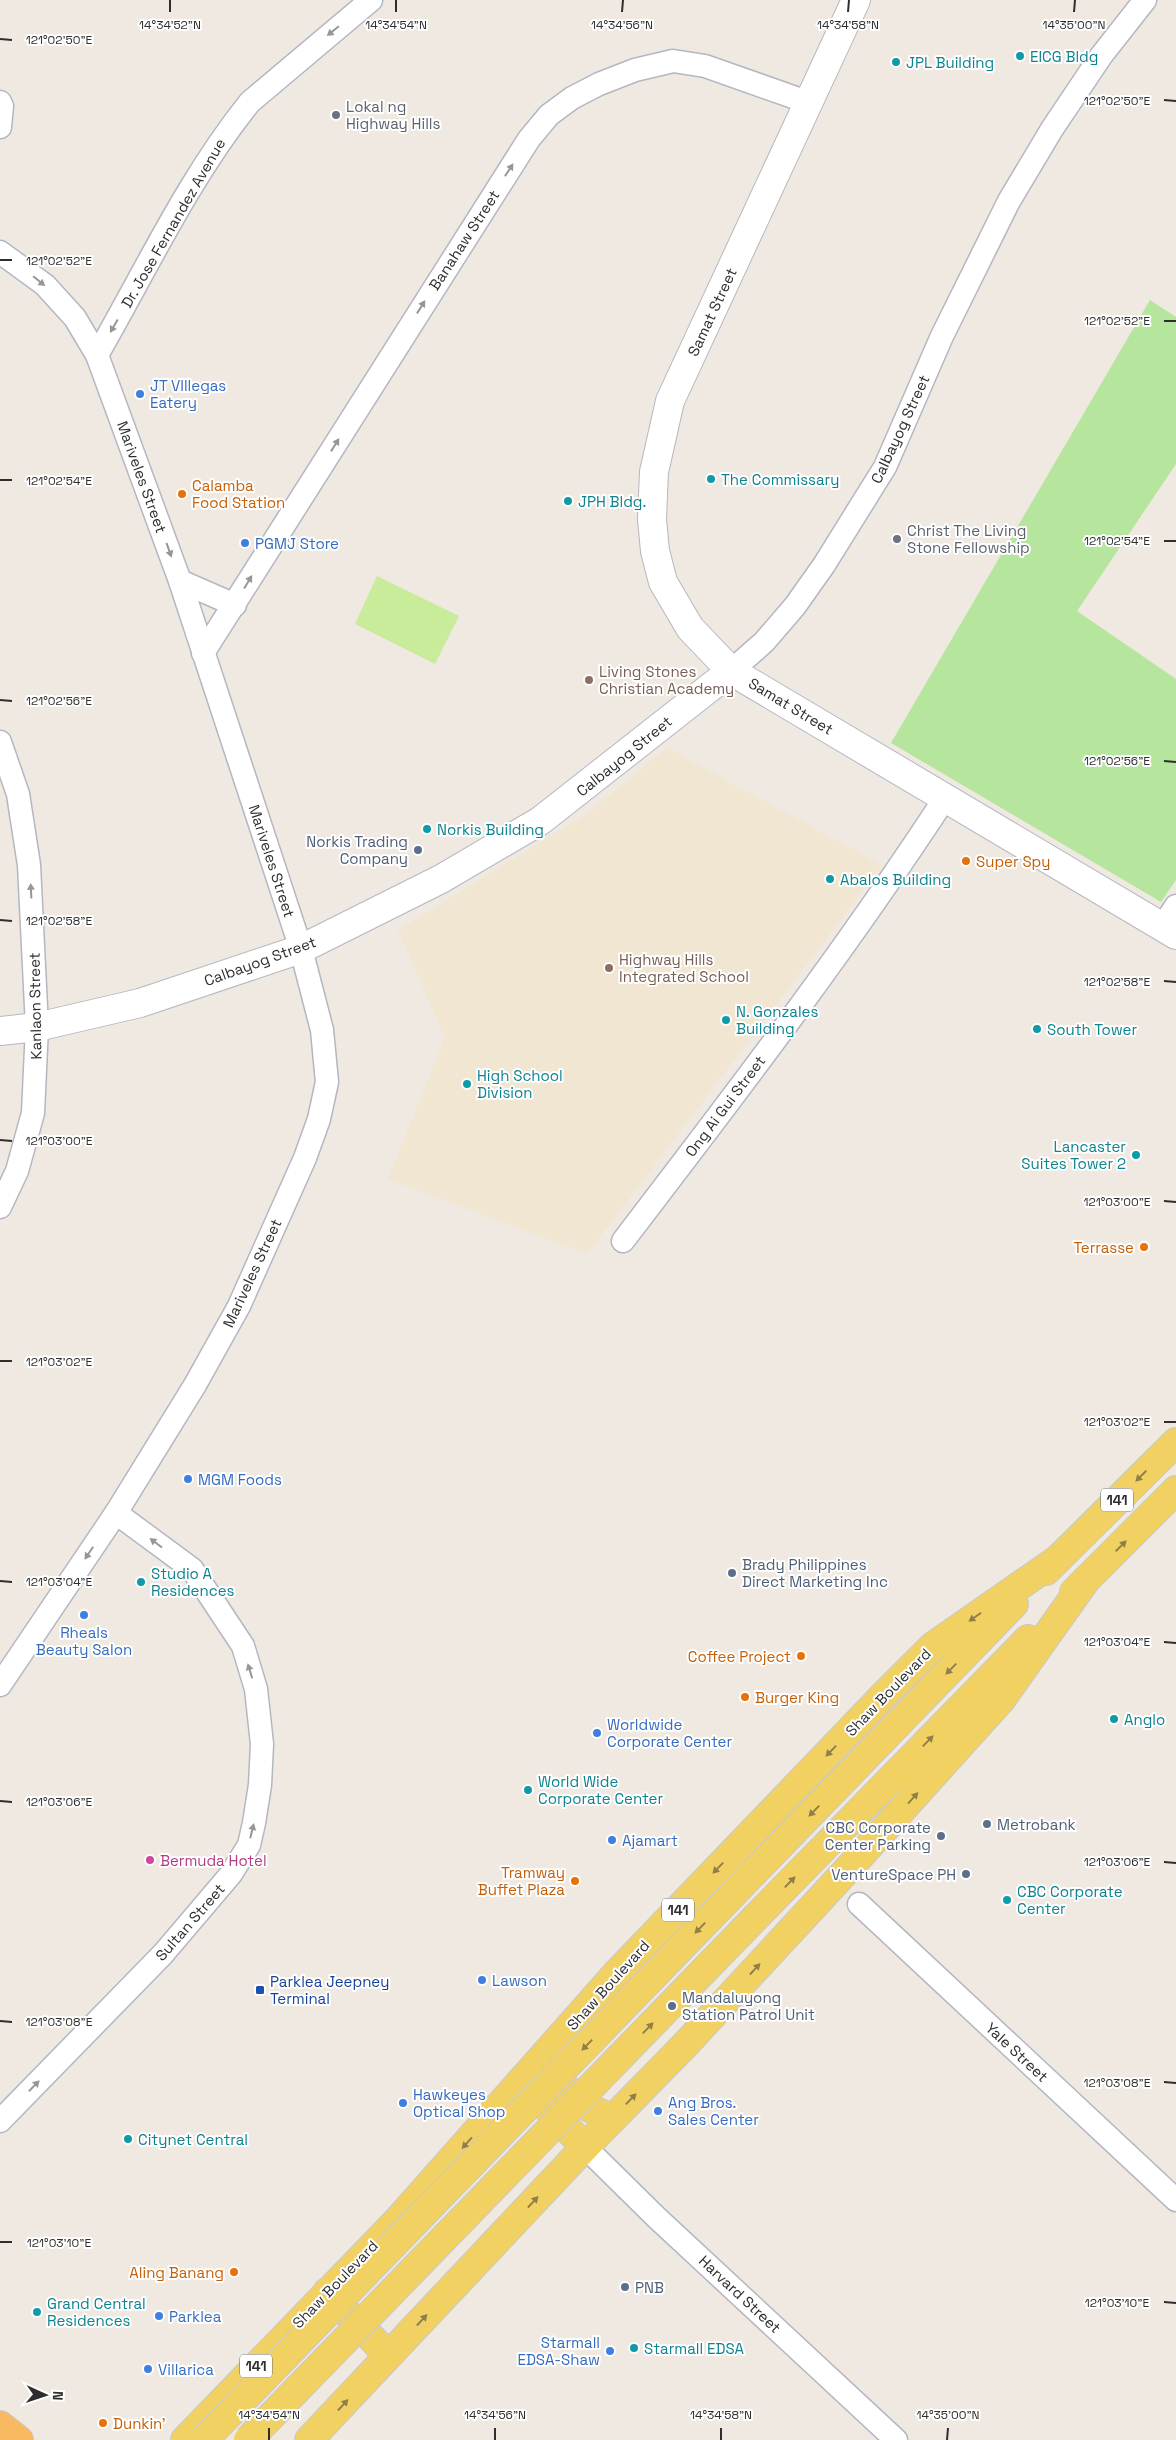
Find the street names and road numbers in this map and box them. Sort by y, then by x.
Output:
street label: Dr. Jose Fernandez Avenue [117,135,229,311]
street label: Banahaw Street [425,186,504,294]
street label: Samat Street [683,265,741,359]
street label: Calbayog Street [866,372,934,486]
street label: Mariveles Street [113,418,171,536]
street label: Samat Street [745,673,837,739]
street label: Calbayog Street [572,711,676,800]
street label: Mariveles Street [245,802,299,920]
street label: Calbayog Street [201,932,319,990]
street label: Kanlaon Street [25,952,45,1060]
street label: Ong Ai Gui Street [681,1052,769,1160]
street label: Mariveles Street [219,1216,286,1330]
road number: 141 [1101,1488,1133,1512]
street label: Shaw Boulevard [841,1644,935,1740]
street label: Sultan Street [151,1879,229,1965]
road number: 141 [662,1898,694,1922]
street label: Shaw Boulevard [563,1936,653,2034]
street label: Yale Street [982,2018,1052,2086]
street label: Shaw Boulevard [288,2236,382,2332]
street label: Harvard Street [695,2251,785,2337]
road number: 141 [240,2354,272,2378]

